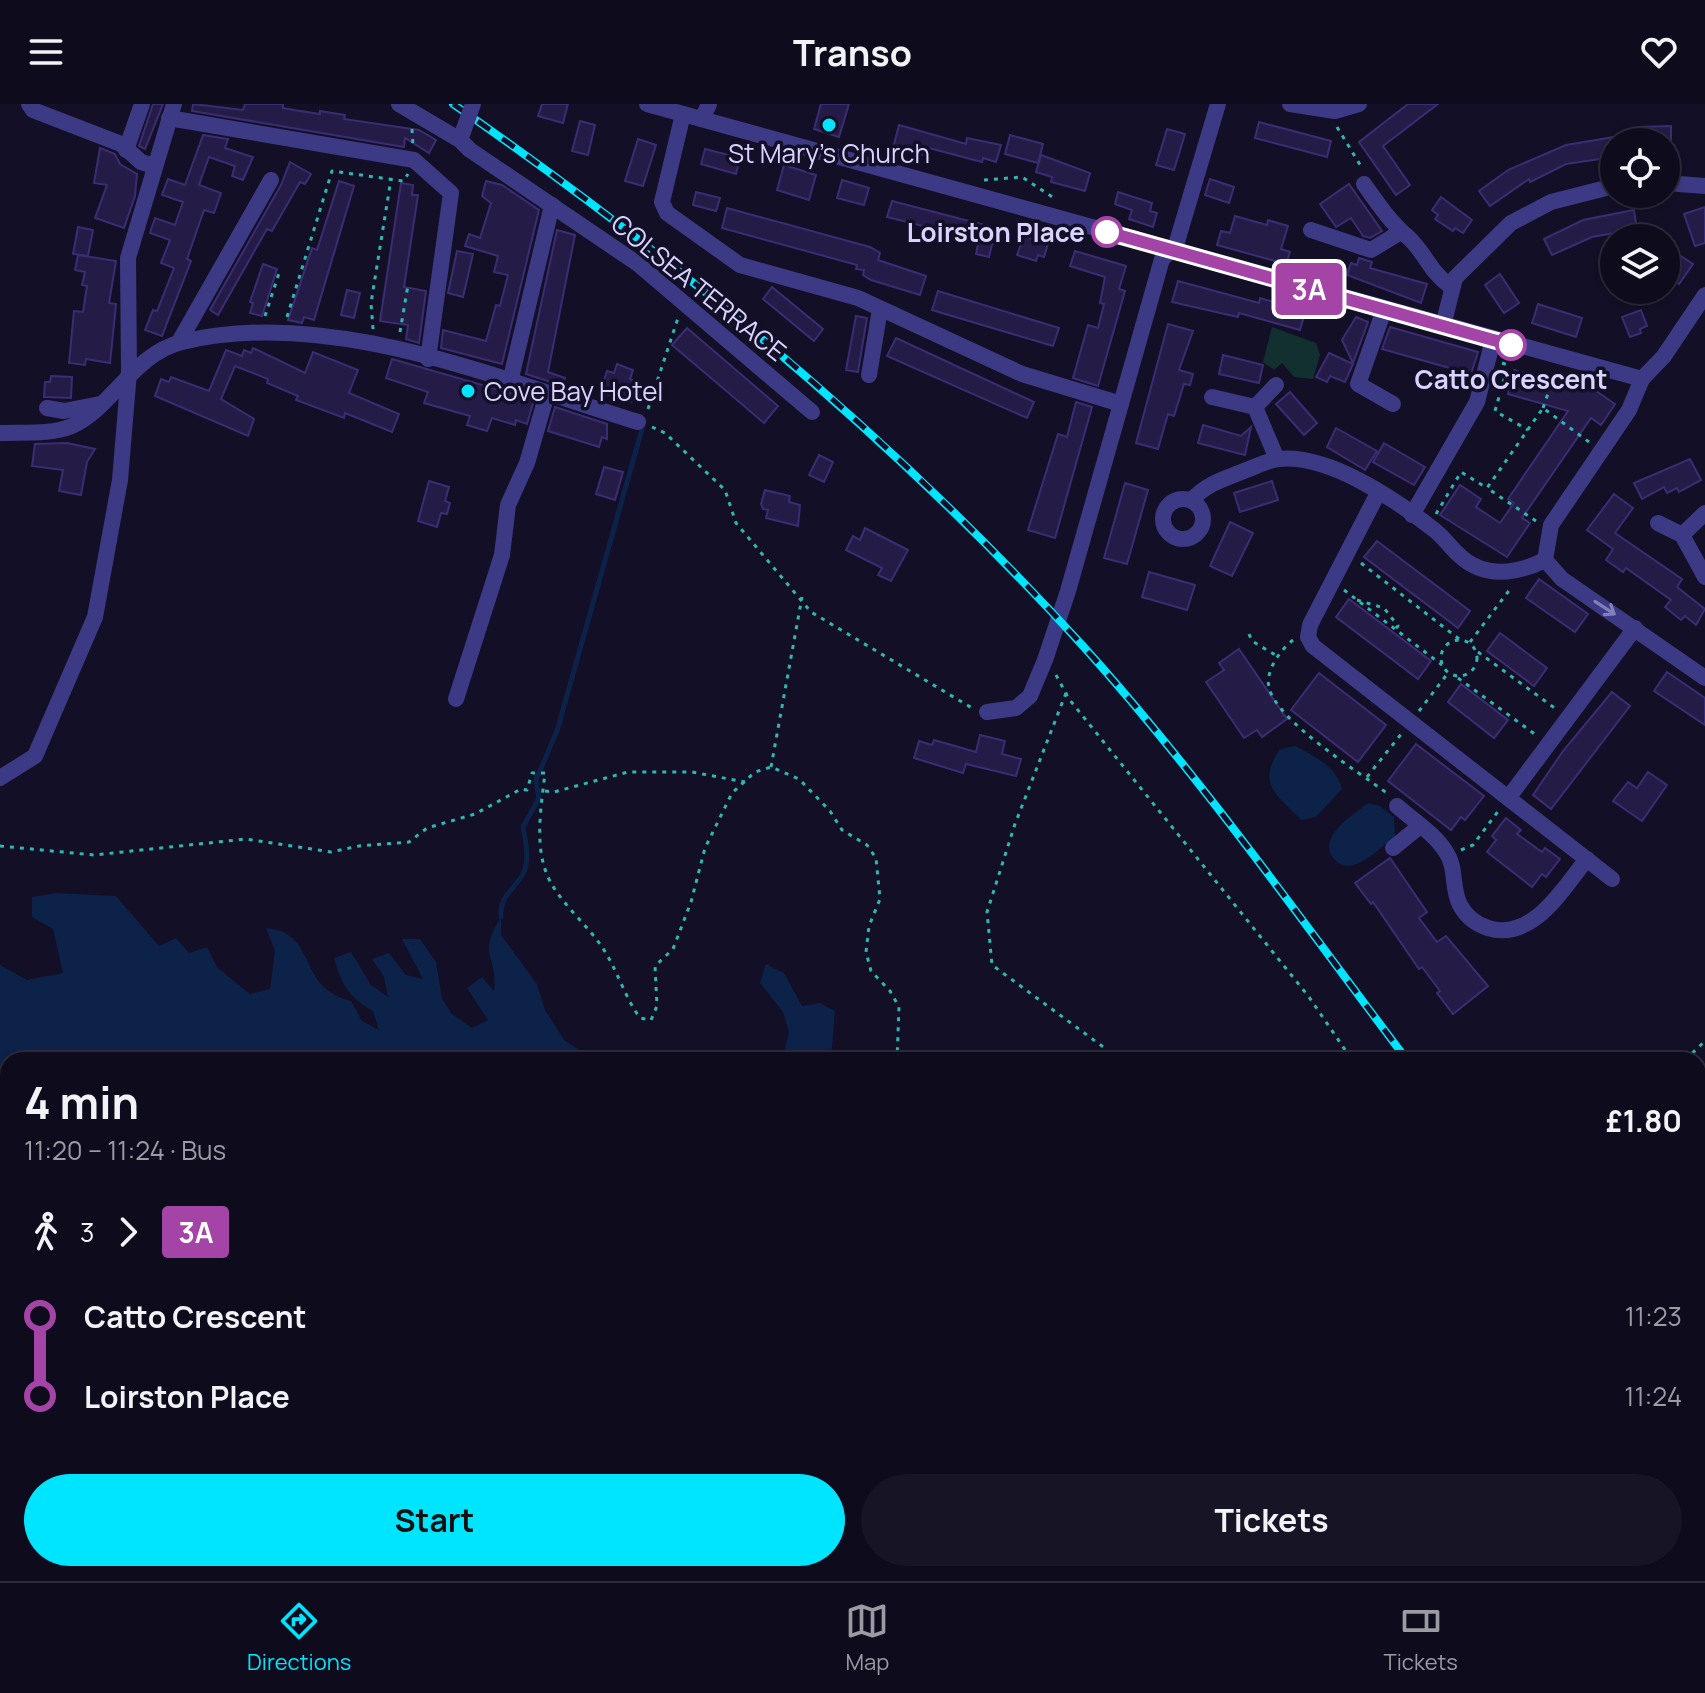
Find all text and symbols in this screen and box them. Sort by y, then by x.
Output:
text: Transo [793,28,912,77]
icon: menu [24,30,68,74]
icon: heart [1637,30,1681,74]
marker: St Mary's Church [820,116,838,134]
map controls [1600,128,1680,304]
button: locate [1600,128,1680,208]
place label: St Mary's Church [728,135,930,171]
street label: COLSEA TERRACE [604,205,794,369]
place label: Loirston Place [907,214,1085,250]
marker: Loirston Place [1092,217,1122,247]
button: layers [1600,224,1680,304]
line badge: 3A [1273,263,1345,315]
text: 3A [1291,270,1327,308]
marker: Catto Crescent [1496,330,1526,360]
place label: Catto Crescent [1415,361,1607,397]
place label: Cove Bay Hotel [484,373,663,409]
marker: Cove Bay Hotel [459,382,477,400]
one-way arrow [1594,600,1616,616]
text: 4 min [24,1072,139,1132]
text: £1.80 [1606,1100,1682,1141]
text: 11:20 – 11:24 · Bus [24,1132,226,1168]
icon: walk [24,1210,68,1254]
icon: forward [106,1210,150,1254]
text: 3A [178,1213,213,1251]
text: 3 [80,1214,94,1250]
text: Catto Crescent [84,1296,306,1337]
text: 11:23 [1625,1298,1682,1334]
text: Loirston Place [84,1376,290,1417]
text: 11:24 [1624,1378,1682,1414]
button: Start [24,1474,845,1566]
button: Tickets [861,1474,1682,1566]
tab: Directions [247,1599,351,1677]
tab: Map [845,1599,889,1677]
tab: Tickets [1384,1599,1458,1677]

